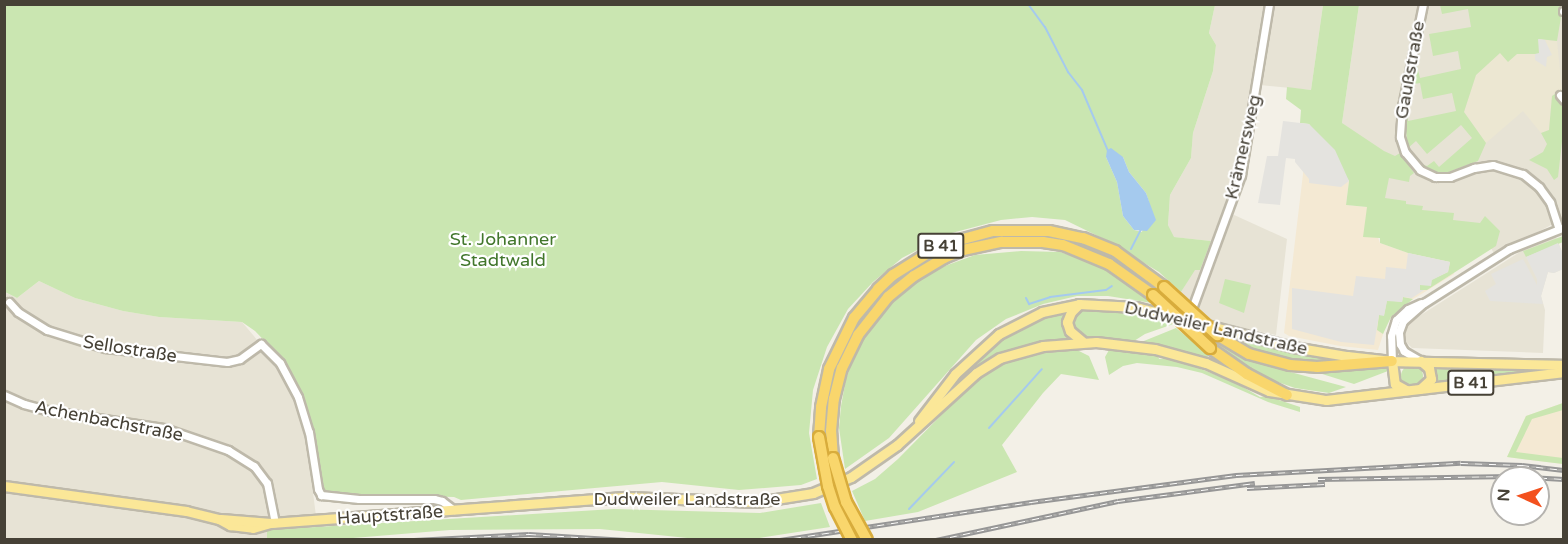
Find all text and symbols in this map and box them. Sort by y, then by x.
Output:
street label: Gaußstraße [1391,19,1429,121]
street label: Krämersweg [1220,92,1266,202]
park label: St. Johanner Stadtwald [450,229,556,272]
road number: B 41 [917,233,965,259]
street label: Dudweiler Landstraße [1122,296,1310,360]
street label: Sellostraße [82,331,178,367]
road number: B 41 [1447,370,1495,396]
street label: Achenbachstraße [33,396,185,446]
north arrow [1490,466,1550,526]
street label: Dudweiler Landstraße [593,488,781,510]
text: N [1494,488,1514,502]
street label: Hauptstraße [336,501,444,529]

